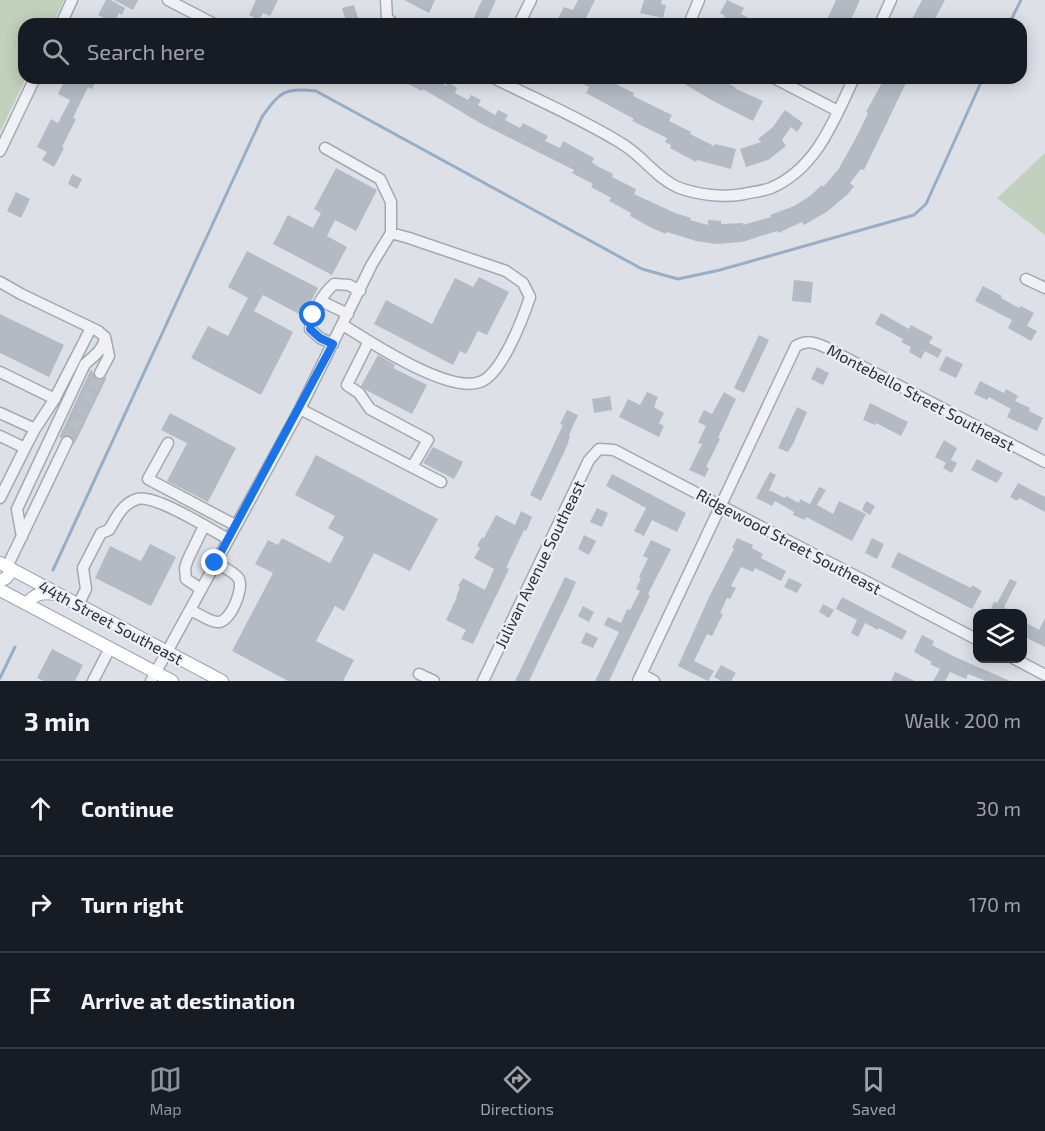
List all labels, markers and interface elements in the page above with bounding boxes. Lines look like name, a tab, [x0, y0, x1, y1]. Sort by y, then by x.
search box	[18, 18, 1027, 84]
icon: search	[39, 35, 72, 68]
text: Search here	[87, 38, 205, 64]
route start	[299, 301, 325, 327]
street label: Montebello Street Southeast	[824, 340, 1018, 454]
street label: Julivan Avenue Southeast	[490, 477, 588, 651]
street label: Ridgewood Street Southeast	[693, 484, 885, 598]
route end	[201, 549, 227, 575]
street label: 44th Street Southeast	[36, 576, 186, 668]
map controls	[973, 609, 1027, 663]
button: layers	[973, 609, 1027, 663]
text: 3 min	[24, 705, 90, 736]
text: Walk · 200 m	[904, 708, 1021, 732]
icon: ahead	[24, 792, 57, 825]
text: Continue	[81, 795, 174, 821]
text: 30 m	[976, 796, 1021, 820]
icon: right	[24, 888, 57, 921]
text: Turn right	[81, 891, 183, 917]
text: 170 m	[969, 892, 1021, 916]
icon: arrive	[24, 984, 57, 1017]
text: Arrive at destination	[81, 987, 295, 1013]
tab: Map	[149, 1063, 182, 1118]
tab: Directions	[480, 1063, 554, 1118]
tab: Saved	[852, 1063, 896, 1118]

